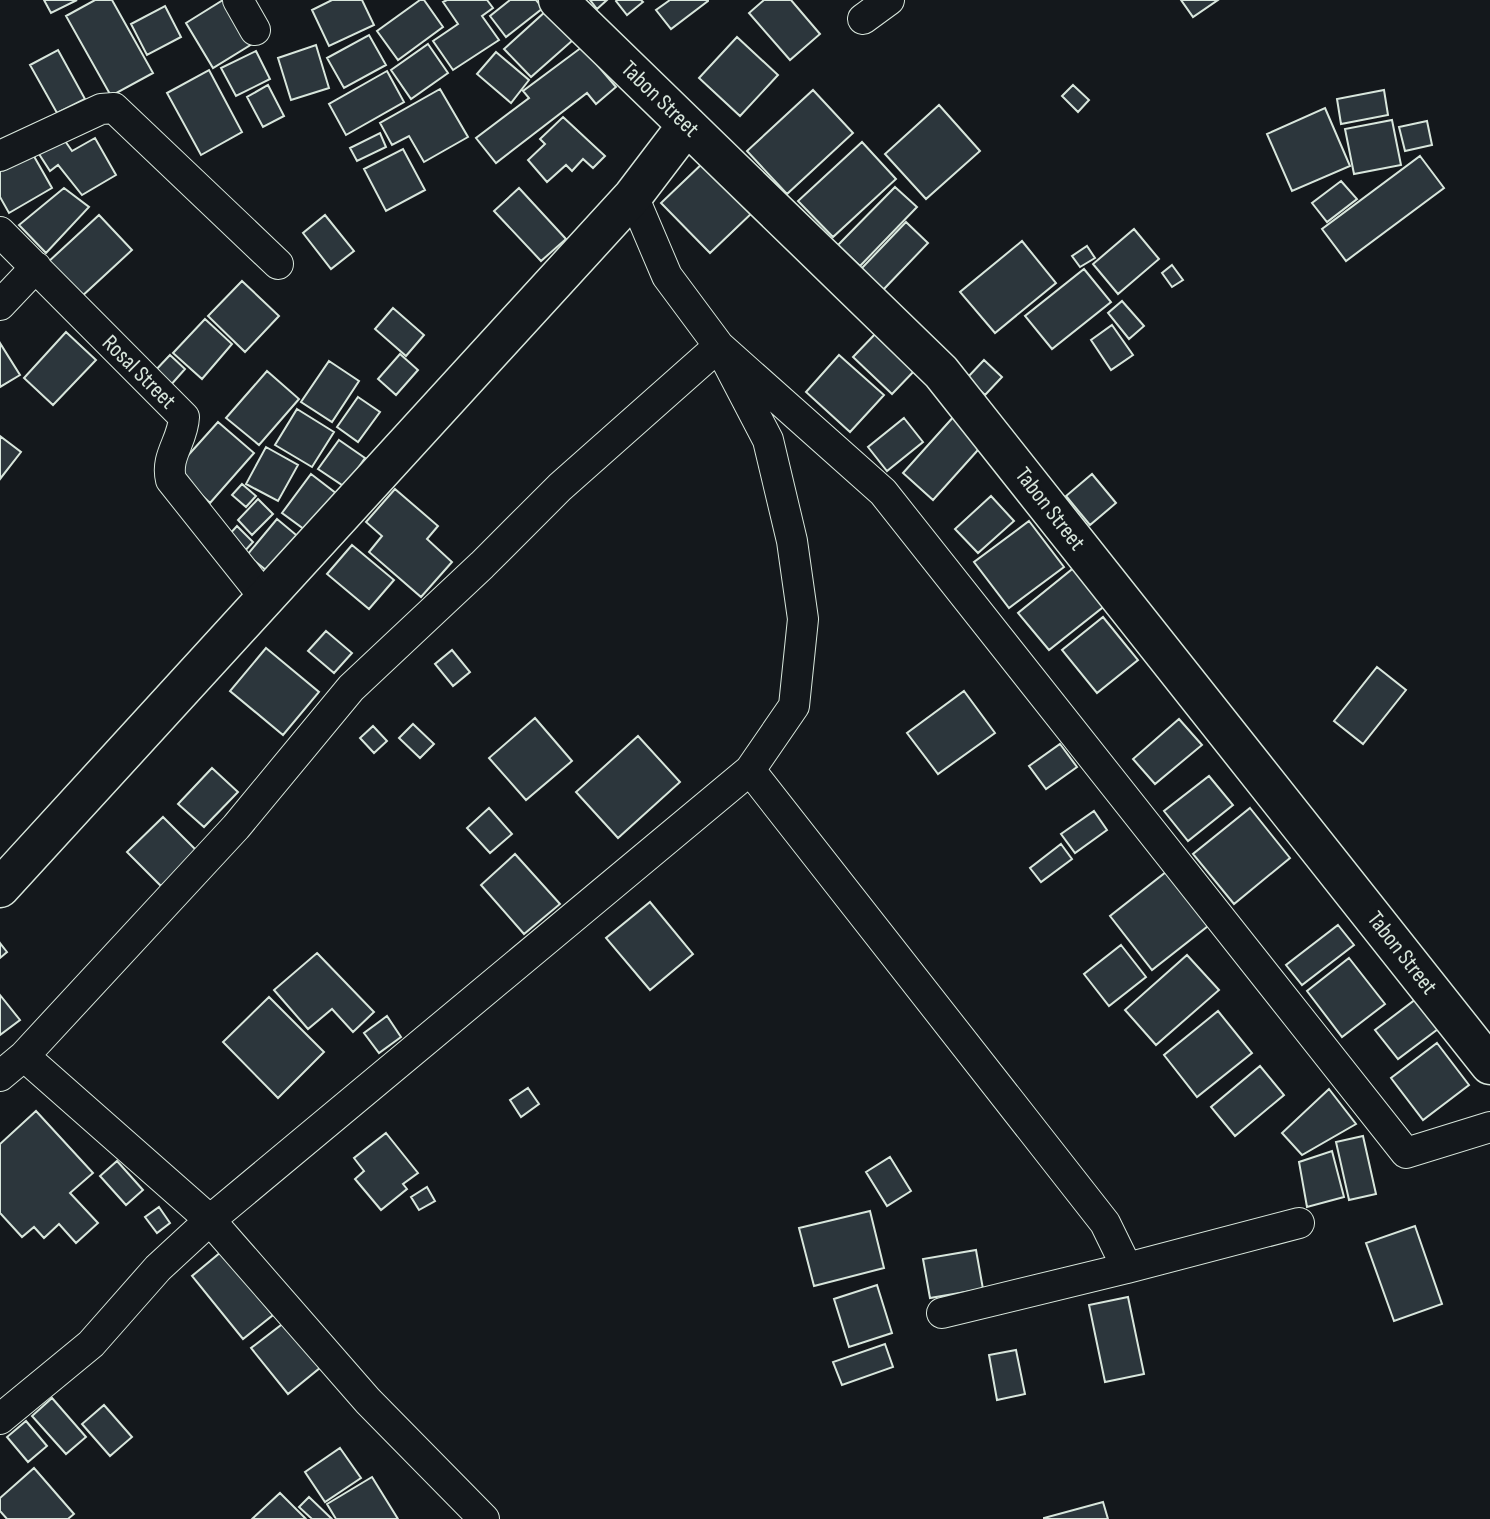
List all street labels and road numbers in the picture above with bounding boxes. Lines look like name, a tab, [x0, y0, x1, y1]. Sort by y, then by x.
street label: Tabon Street	[615, 55, 705, 143]
street label: Rosal Street	[96, 329, 182, 415]
street label: Tabon Street	[1009, 462, 1091, 556]
street label: Tabon Street	[1361, 906, 1443, 1000]

